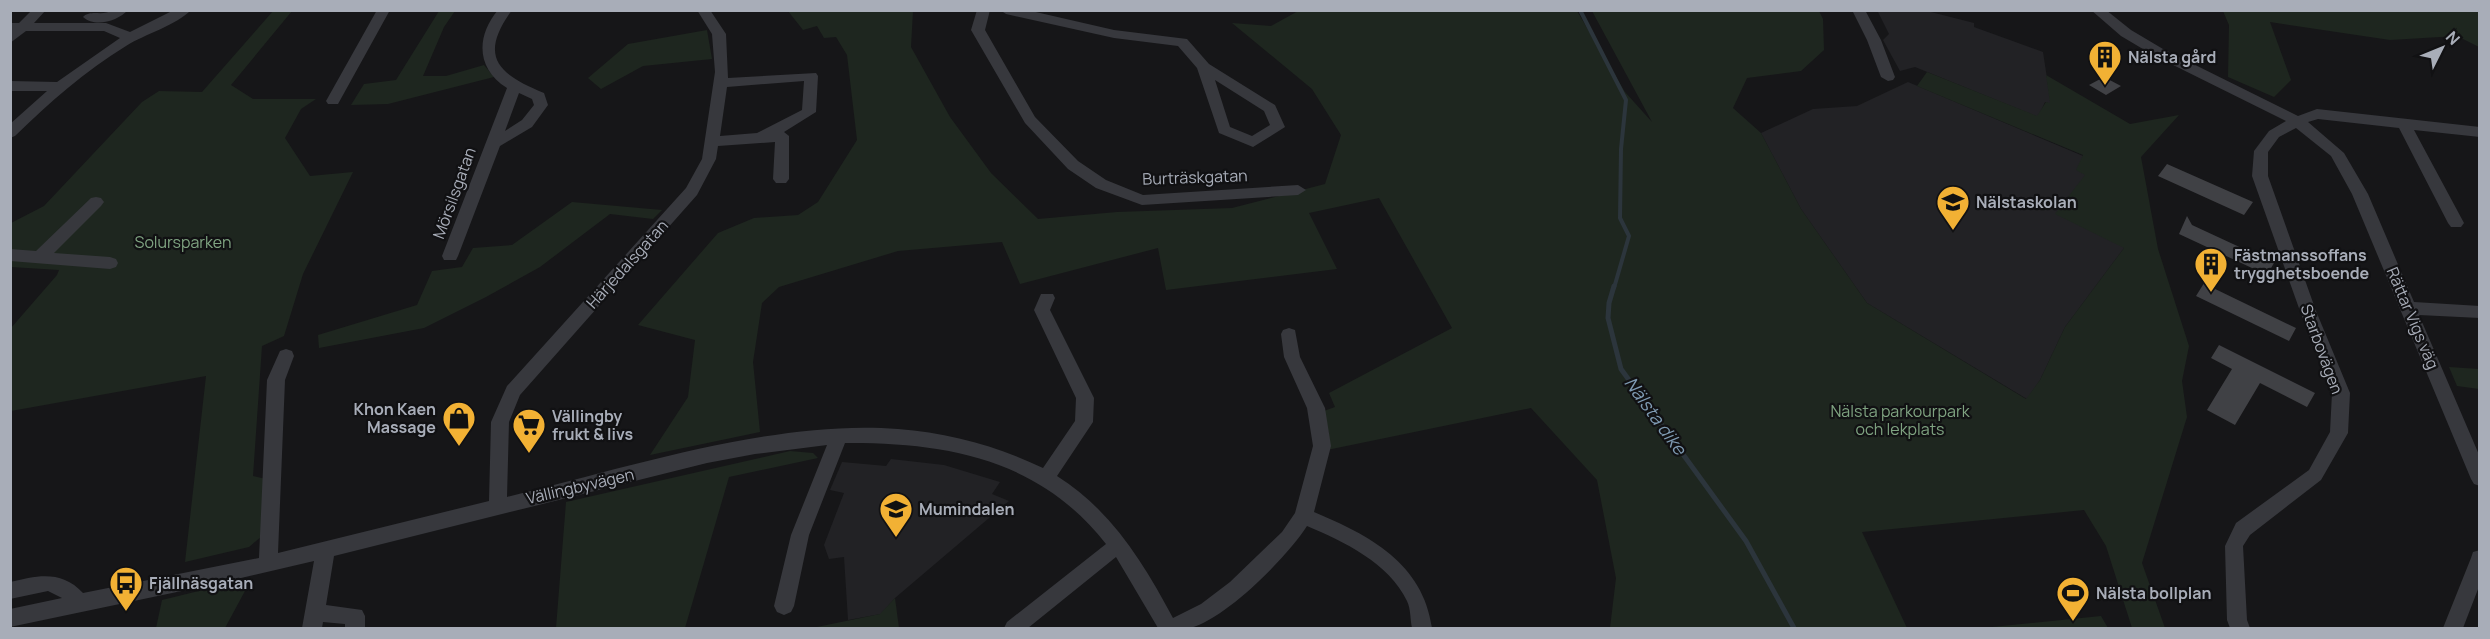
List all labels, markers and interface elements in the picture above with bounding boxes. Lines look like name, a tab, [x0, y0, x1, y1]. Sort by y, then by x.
north arrow	[2412, 18, 2472, 78]
text: N	[2441, 26, 2465, 49]
building icon: Nälsta gård	[2087, 39, 2123, 86]
place label: Nälsta gård	[2128, 46, 2216, 68]
street label: Mörsilsgatan	[427, 144, 481, 242]
street label: Burträskgatan	[1142, 164, 1248, 190]
school or university icon: Nälstaskolan	[1935, 184, 1971, 231]
place label: Nälstaskolan	[1976, 191, 2077, 213]
street label: Härjedalsgatan	[581, 215, 673, 313]
park label: Solursparken	[135, 231, 231, 253]
place label: Fästmanssoffans trygghetsboende	[2234, 244, 2370, 284]
building icon: Fästmanssoffans trygghetsboende	[2193, 246, 2229, 293]
street label: Rättar Vigs väg	[2382, 264, 2444, 372]
street label: Starbovägen	[2296, 301, 2348, 397]
water label: Nälsta dike	[1619, 372, 1693, 460]
place label: Khon Kaen Massage	[354, 398, 436, 438]
shop icon: Khon Kaen Massage	[441, 400, 477, 447]
park label: Nälsta parkourpark och lekplats	[1830, 400, 1971, 440]
place label: Vällingby frukt & livs	[552, 405, 634, 445]
supermarket icon: Vällingby frukt & livs	[511, 407, 547, 454]
street label: Vällingbyvägen	[524, 463, 636, 509]
school or university icon: Mumindalen	[878, 491, 914, 538]
place label: Mumindalen	[919, 498, 1014, 520]
bus stop icon: Fjällnäsgatan	[108, 565, 144, 612]
place label: Fjällnäsgatan	[149, 572, 253, 594]
sports icon: Nälsta bollplan	[2055, 575, 2091, 622]
place label: Nälsta bollplan	[2096, 582, 2212, 604]

